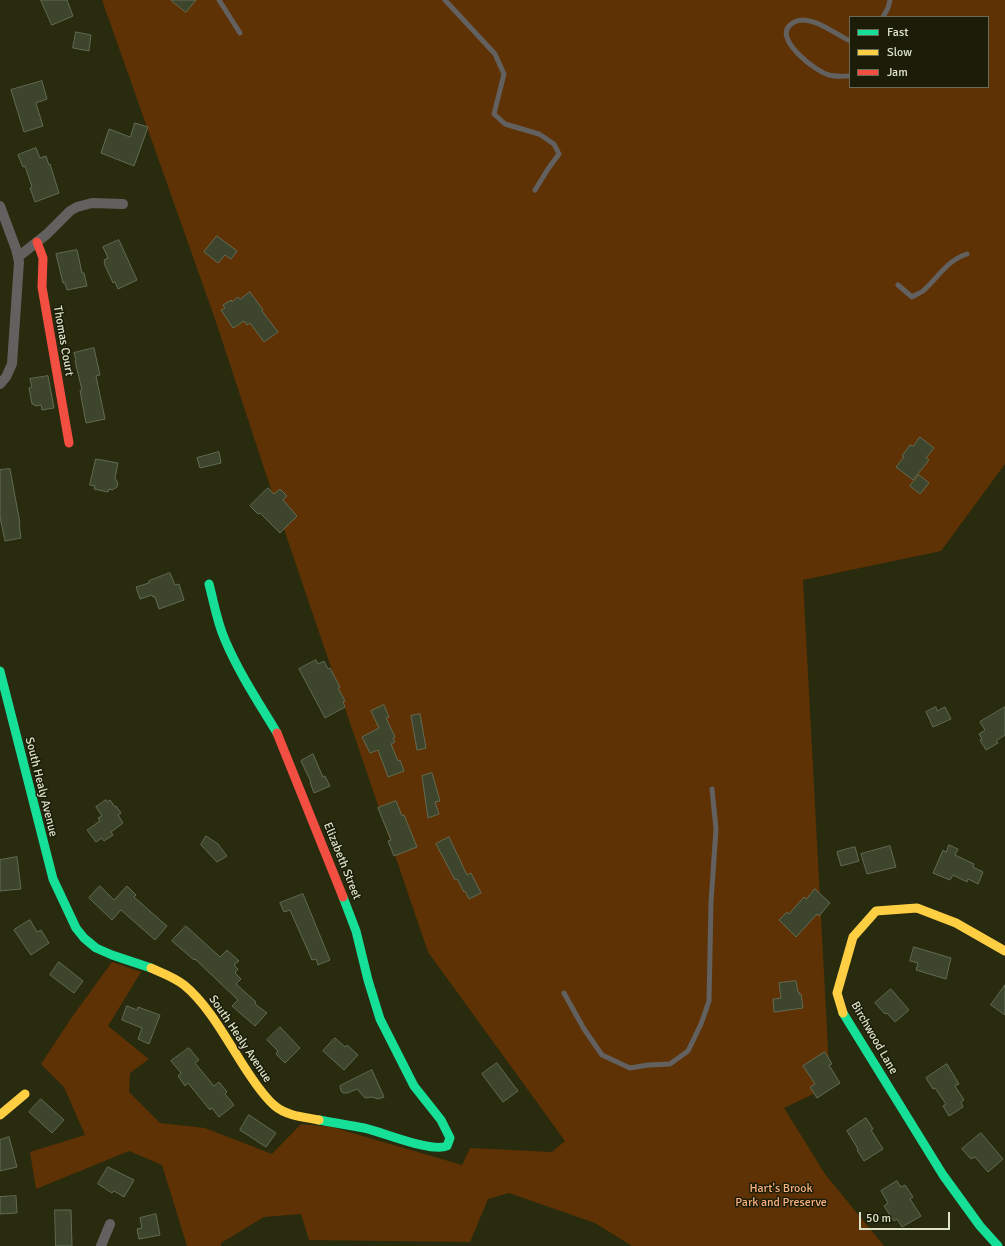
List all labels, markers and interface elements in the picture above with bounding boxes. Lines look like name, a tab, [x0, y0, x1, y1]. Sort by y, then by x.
legend	[849, 16, 989, 88]
text: Fast	[887, 25, 908, 40]
text: Slow	[887, 45, 912, 60]
text: Jam	[887, 65, 908, 80]
street label: Thomas Court	[50, 305, 76, 377]
street label: South Healy Avenue	[22, 736, 60, 838]
street label: Elizabeth Street	[320, 820, 364, 902]
street label: South Healy Avenue	[205, 993, 275, 1085]
street label: Birchwood Lane	[847, 999, 901, 1077]
park label: Hart's Brook Park and Preserve	[735, 1182, 827, 1210]
scale bar	[861, 1204, 952, 1230]
text: 50 m	[866, 1211, 891, 1226]

